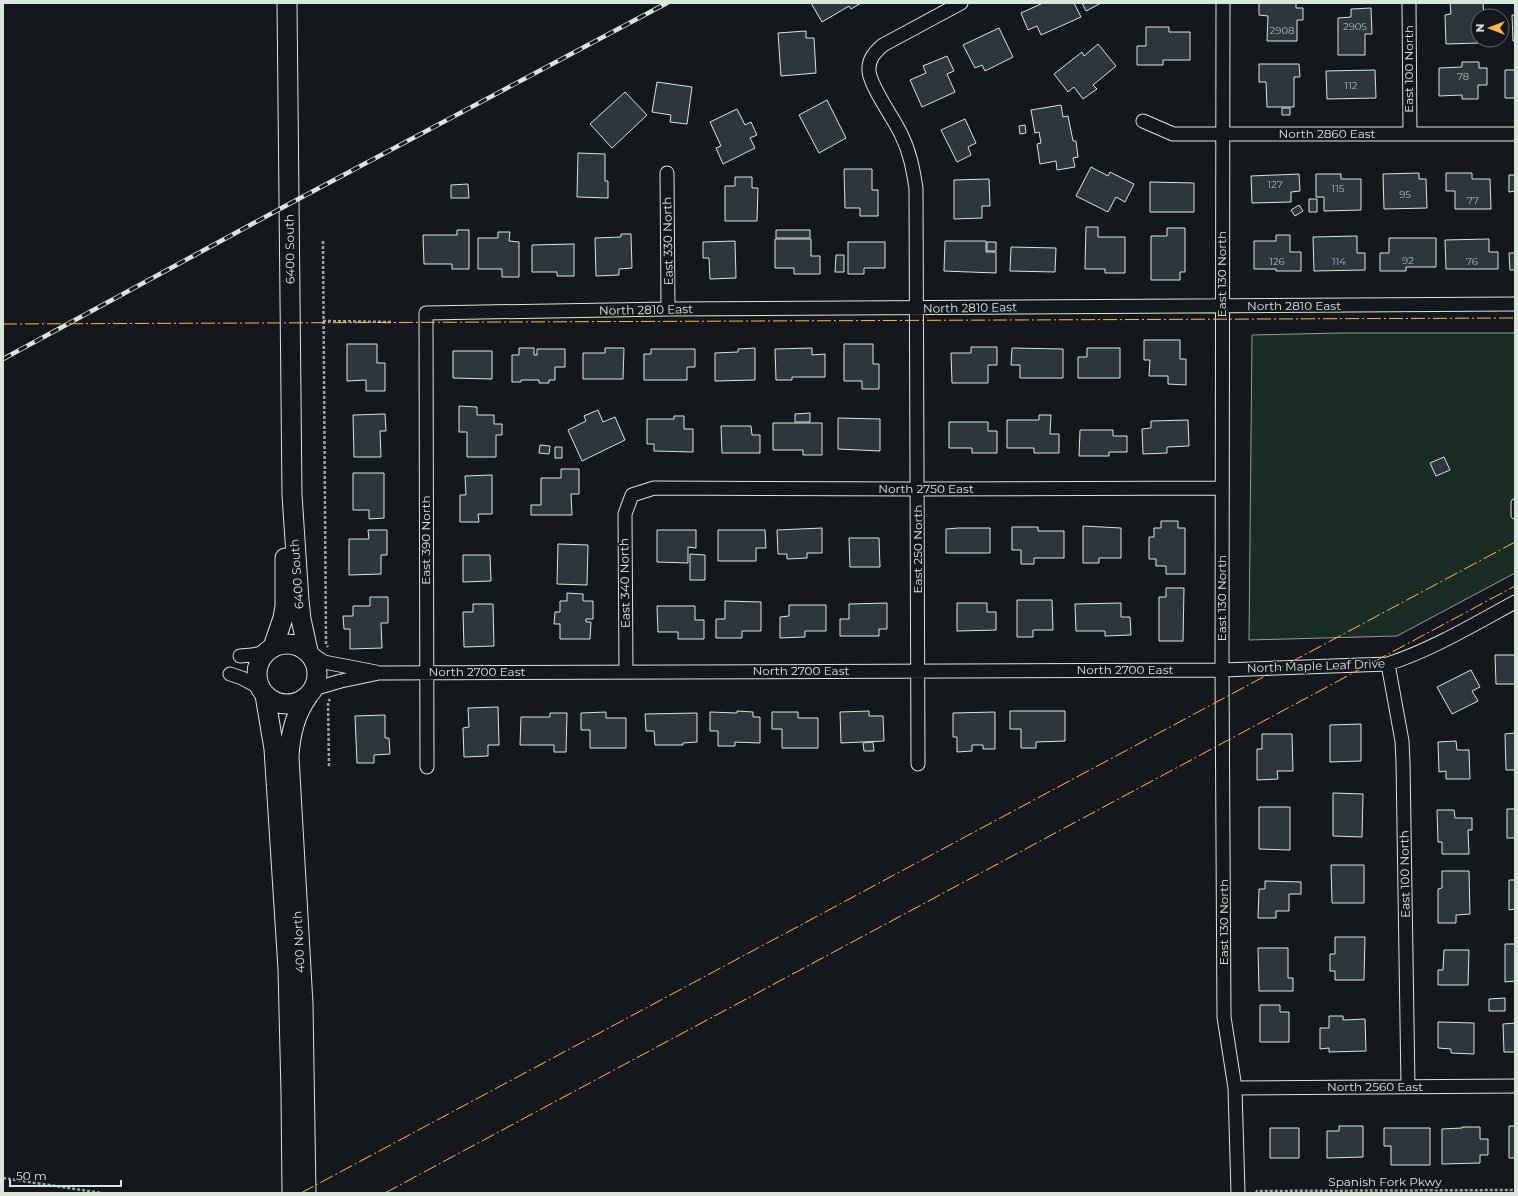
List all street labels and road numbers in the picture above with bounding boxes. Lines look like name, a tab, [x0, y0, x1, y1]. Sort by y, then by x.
street label: East 100 North	[1401, 25, 1416, 113]
street label: North 2860 East	[1278, 126, 1376, 141]
street label: East 330 North	[659, 197, 676, 285]
street label: 6400 South	[281, 214, 298, 284]
street label: East 130 North	[1214, 231, 1229, 317]
street label: North 2810 East	[1247, 298, 1341, 313]
street label: North 2810 East	[923, 299, 1017, 316]
street label: North 2810 East	[599, 301, 693, 318]
street label: North 2750 East	[878, 481, 974, 496]
street label: East 390 North	[418, 495, 433, 585]
street label: East 250 North	[910, 505, 925, 593]
street label: 6400 South	[287, 538, 306, 610]
street label: East 340 North	[616, 538, 633, 628]
street label: East 130 North	[1214, 555, 1229, 641]
street label: North Maple Leaf Drive	[1247, 656, 1385, 675]
street label: North 2700 East	[1077, 662, 1174, 677]
street label: North 2700 East	[753, 663, 850, 678]
street label: North 2700 East	[429, 664, 526, 679]
street label: East 100 North	[1396, 830, 1413, 918]
street label: East 130 North	[1216, 879, 1231, 965]
street label: 400 North	[289, 911, 308, 973]
street label: North 2560 East	[1327, 1079, 1423, 1094]
street label: Spanish Fork Pkwy	[1328, 1174, 1442, 1189]

